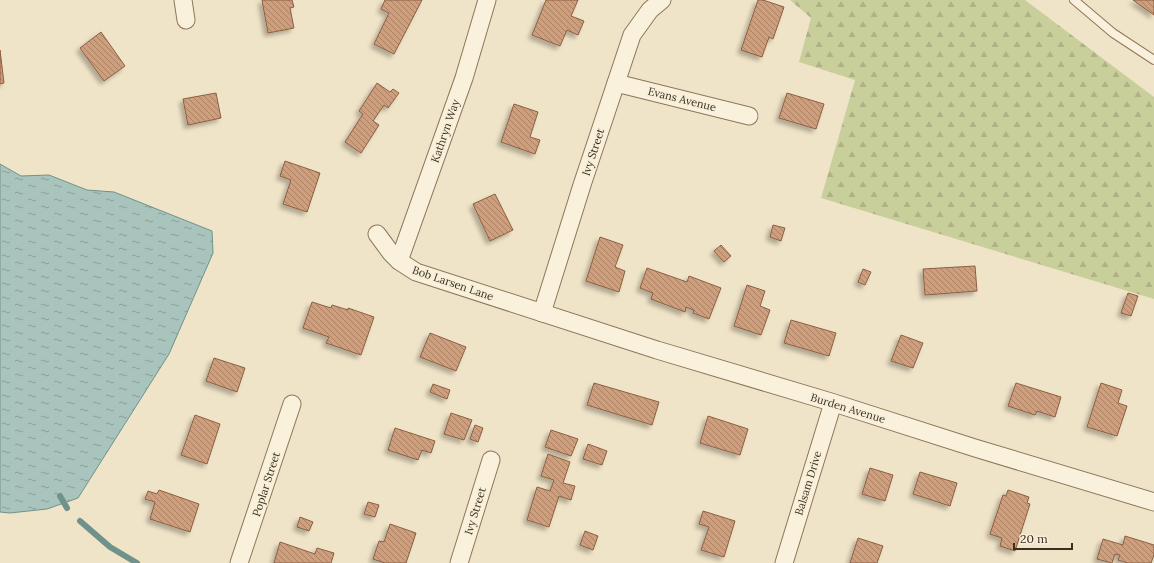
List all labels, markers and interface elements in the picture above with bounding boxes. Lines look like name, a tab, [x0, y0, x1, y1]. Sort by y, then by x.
street label: Evans Avenue	[646, 84, 718, 114]
street label: Kathryn Way	[428, 97, 462, 165]
street label: Ivy Street	[579, 126, 607, 177]
street label: Bob Larsen Lane	[410, 263, 496, 303]
street label: Burden Avenue	[809, 390, 887, 426]
street label: Poplar Street	[249, 449, 283, 518]
street label: Balsam Drive	[792, 449, 824, 517]
street label: Ivy Street	[461, 485, 489, 536]
scale bar	[1014, 525, 1072, 551]
text: 20 m	[1020, 531, 1048, 546]

